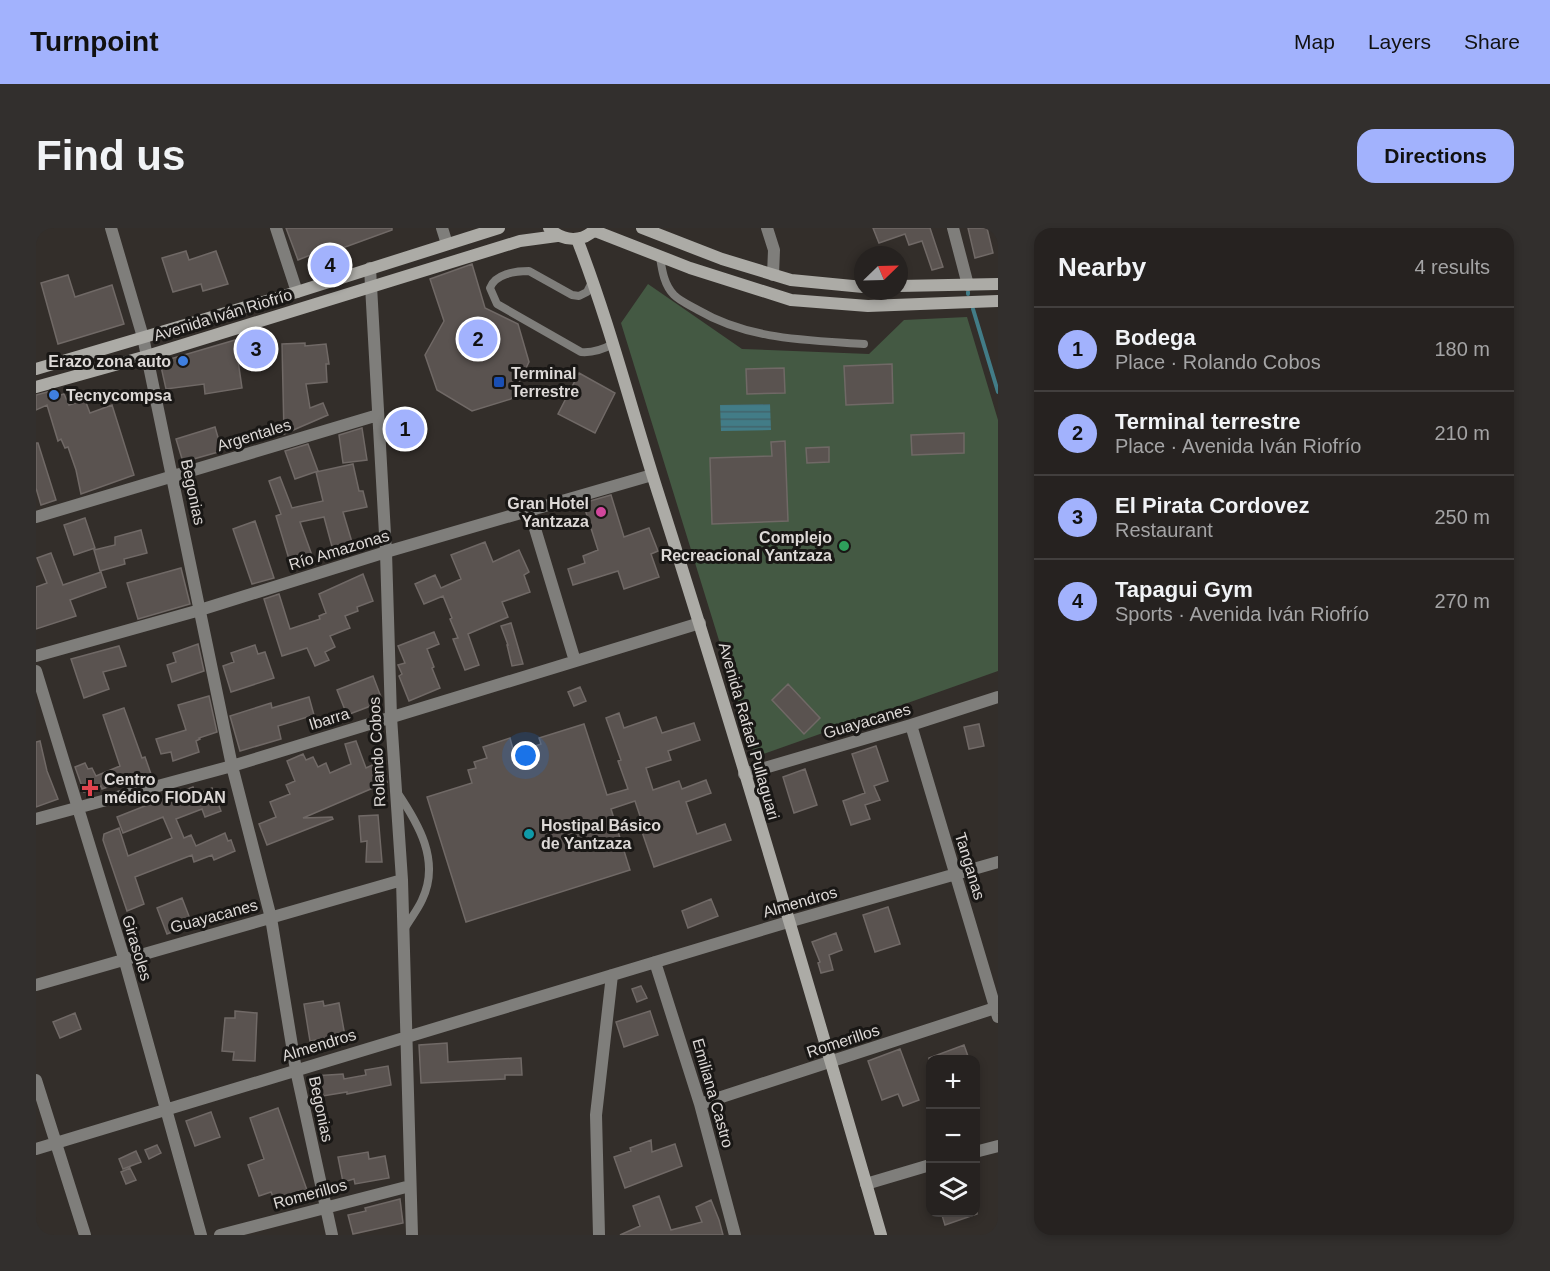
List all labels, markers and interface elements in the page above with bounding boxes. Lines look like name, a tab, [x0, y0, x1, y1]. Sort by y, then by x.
text: Turnpoint	[30, 26, 159, 57]
text: Map	[1294, 30, 1335, 53]
text: Layers	[1368, 30, 1431, 53]
text: Share	[1464, 30, 1520, 53]
button: Directions	[1357, 129, 1514, 183]
text: Find us	[36, 132, 185, 179]
pin: 4	[310, 243, 350, 288]
north arrow	[854, 246, 908, 300]
text: Nearby	[1058, 252, 1146, 282]
text: 4 results	[1414, 256, 1490, 278]
street label: Avenida Iván Riofrío	[152, 286, 294, 344]
pin: 2	[458, 316, 498, 362]
text: Bodega	[1115, 325, 1196, 350]
pin: 3	[236, 326, 276, 372]
text: 1	[1072, 338, 1083, 360]
text: 180 m	[1434, 338, 1490, 360]
text: Place · Rolando Cobos	[1115, 351, 1321, 373]
place label: Erazo zona auto	[48, 353, 171, 370]
marker: Erazo zona auto	[176, 354, 190, 368]
place label: Terminal Terrestre	[511, 365, 579, 400]
marker: Terminal Terrestre	[492, 375, 506, 389]
place label: Tecnycompsa	[66, 387, 172, 404]
marker: Tecnycompsa	[47, 388, 61, 402]
pin: 1	[386, 406, 424, 452]
text: Terminal terrestre	[1115, 409, 1300, 434]
street label: Argentales	[215, 416, 293, 454]
text: 2	[1072, 422, 1083, 444]
text: 210 m	[1434, 422, 1490, 444]
text: Place · Avenida Iván Riofrío	[1115, 435, 1361, 457]
street label: Begonias	[178, 458, 208, 526]
text: El Pirata Cordovez	[1115, 493, 1309, 518]
place label: Gran Hotel Yantzaza	[507, 495, 589, 530]
marker: Gran Hotel Yantzaza	[594, 505, 608, 519]
text: 3	[1072, 506, 1083, 528]
text: 250 m	[1434, 506, 1490, 528]
text: Restaurant	[1115, 519, 1213, 541]
street label: Río Amazonas	[287, 527, 391, 573]
place label: Complejo Recreacional Yantzaza	[661, 529, 832, 564]
marker: Complejo Recreacional Yantzaza	[837, 539, 851, 553]
text: Tapagui Gym	[1115, 577, 1253, 602]
text: 4	[1072, 590, 1083, 612]
text: 270 m	[1434, 590, 1490, 612]
text: Sports · Avenida Iván Riofrío	[1115, 603, 1369, 625]
street label: Avenida Rafael Pullaguari	[715, 640, 783, 822]
street label: Rolando Cobos	[366, 696, 388, 808]
street label: Guayacanes	[821, 700, 913, 742]
street label: Ibarra	[307, 705, 352, 733]
your location	[511, 741, 540, 770]
place label: Centro médico FIODAN	[104, 771, 226, 806]
marker: Centro médico FIODAN	[81, 779, 99, 797]
place label: Hostipal Básico de Yantzaza	[541, 817, 661, 852]
marker: Hostipal Básico de Yantzaza	[522, 827, 536, 841]
street label: Tanganas	[952, 830, 988, 902]
street label: Almendros	[761, 883, 839, 921]
street label: Guayacanes	[168, 896, 260, 936]
street label: Girasoles	[119, 913, 155, 983]
street label: Romerillos	[804, 1021, 882, 1061]
street label: Almendros	[280, 1026, 358, 1064]
street label: Emiliana Castro	[689, 1036, 737, 1150]
map controls	[926, 1055, 980, 1217]
button: +	[926, 1055, 980, 1109]
street label: Begonias	[306, 1075, 336, 1143]
button: −	[926, 1109, 980, 1163]
button: layers	[926, 1163, 980, 1217]
street label: Romerillos	[271, 1176, 349, 1212]

